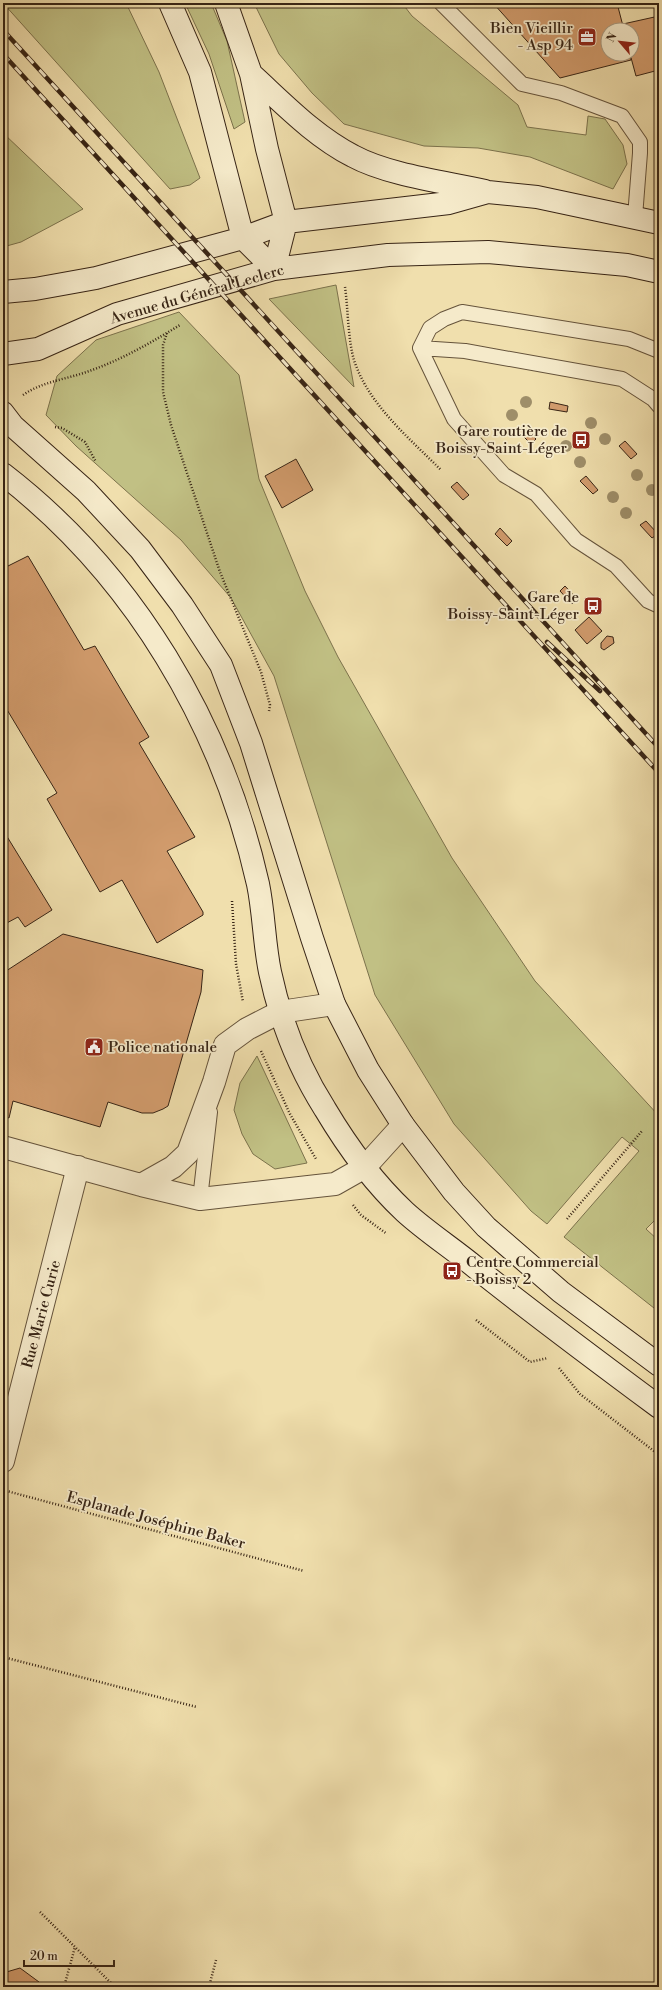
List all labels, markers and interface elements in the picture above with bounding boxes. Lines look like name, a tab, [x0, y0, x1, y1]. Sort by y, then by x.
place label: Bien Vieillir - Asp 94	[489, 19, 574, 55]
north arrow	[600, 22, 640, 62]
office icon: Bien Vieillir - Asp 94	[576, 26, 598, 48]
text: N	[604, 30, 620, 45]
street label: Avenue du Général Leclerc	[107, 261, 286, 329]
place label: Gare routière de Boissy-Saint-Léger	[435, 422, 568, 458]
bus stop icon: Gare routière de Boissy-Saint-Léger	[570, 429, 592, 451]
place label: Gare de Boissy-Saint-Léger	[447, 588, 580, 624]
bus stop icon: Gare de Boissy-Saint-Léger	[582, 595, 604, 617]
public building icon: Police nationale	[83, 1036, 105, 1058]
place label: Police nationale	[108, 1038, 217, 1057]
place label: Centre Commercial - Boissy 2	[466, 1253, 599, 1289]
street label: Rue Marie Curie	[18, 1258, 65, 1370]
bus stop icon: Centre Commercial - Boissy 2	[441, 1260, 463, 1282]
street label: Esplanade Joséphine Baker	[64, 1487, 248, 1554]
scale bar	[24, 1942, 114, 1968]
text: 20 m	[30, 1949, 58, 1964]

